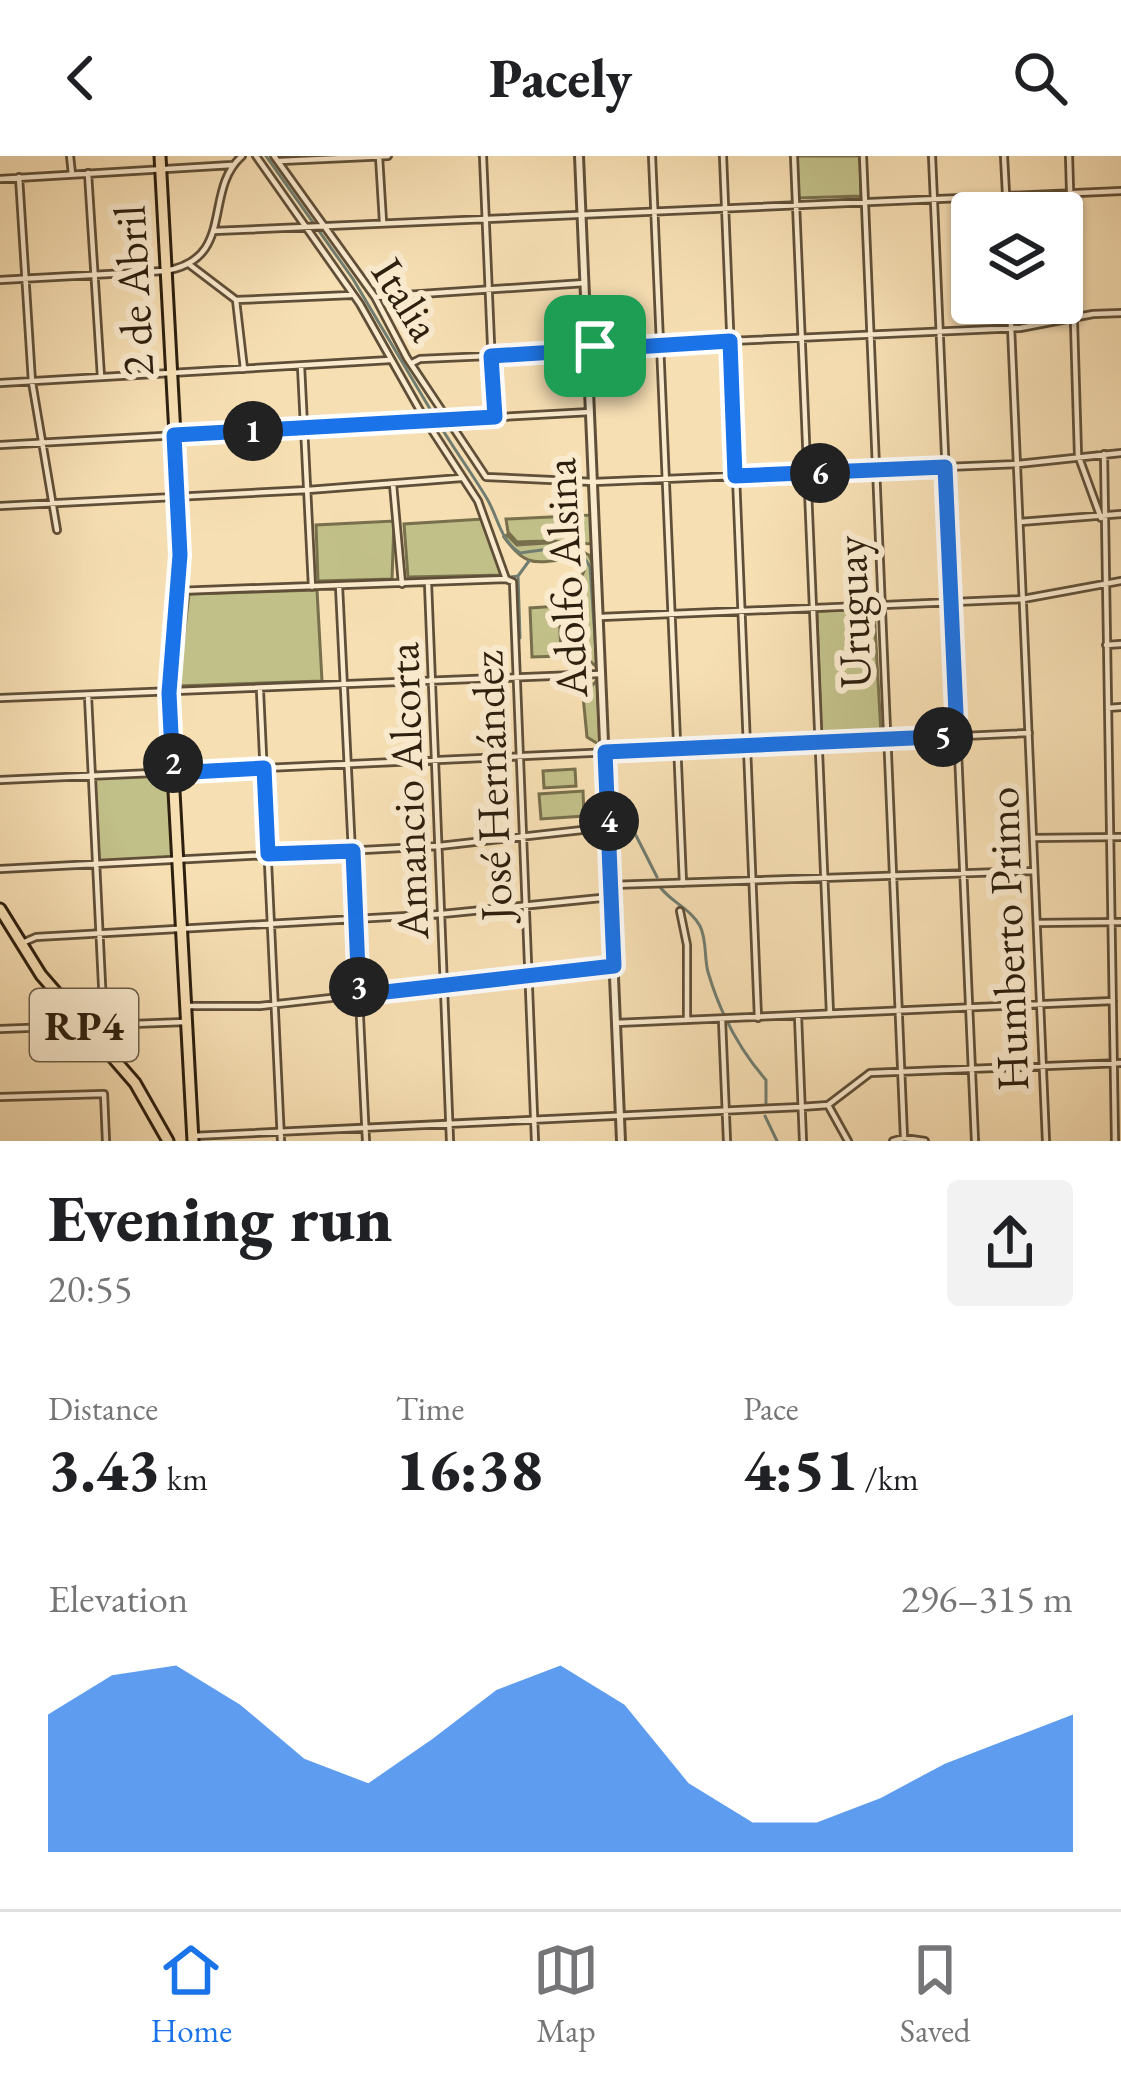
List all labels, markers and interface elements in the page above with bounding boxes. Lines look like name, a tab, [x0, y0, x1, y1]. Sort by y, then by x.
text: Pacely	[489, 43, 632, 113]
icon: back	[48, 45, 114, 111]
icon: search	[1007, 45, 1073, 111]
map controls	[951, 192, 1083, 324]
button: layers	[951, 192, 1083, 324]
street label: 2 de Abril	[100, 204, 166, 378]
street label: Italia	[359, 247, 455, 351]
pin	[544, 295, 646, 397]
icon: arrive	[562, 313, 628, 379]
pin: 1	[223, 401, 283, 461]
text: 1	[244, 409, 262, 452]
pin: 6	[790, 443, 850, 503]
text: 6	[811, 451, 829, 494]
street label: Adolfo Alsina	[530, 457, 600, 700]
street label: Uruguay	[820, 535, 884, 689]
street label: Amancio Alcorta	[373, 641, 441, 942]
street label: José Hernández	[457, 650, 525, 926]
pin: 5	[913, 707, 973, 767]
text: 5	[934, 715, 952, 758]
pin: 2	[143, 733, 203, 793]
text: 2	[164, 741, 182, 784]
street label: Humberto Primo	[973, 786, 1041, 1092]
pin: 4	[579, 791, 639, 851]
text: 4	[600, 799, 618, 842]
pin: 3	[329, 957, 389, 1017]
text: 3	[350, 965, 368, 1008]
road number: RP4	[30, 989, 138, 1061]
text: Evening run	[48, 1175, 393, 1261]
button: share	[947, 1180, 1073, 1306]
text: 20:55	[48, 1263, 133, 1314]
text: Distance	[48, 1387, 158, 1430]
text: Time	[396, 1387, 464, 1430]
text: Pace	[743, 1387, 799, 1430]
text: 3.43	[48, 1430, 160, 1508]
text: 16:38	[396, 1430, 543, 1508]
text: 4:51	[743, 1430, 858, 1508]
text: km	[160, 1457, 208, 1500]
text: /km	[858, 1457, 919, 1500]
text: Elevation	[48, 1573, 188, 1624]
text: 296–315 m	[901, 1573, 1073, 1624]
tab: Home	[150, 1937, 232, 2052]
tab: Map	[533, 1937, 599, 2052]
tab: Saved	[900, 1937, 971, 2052]

